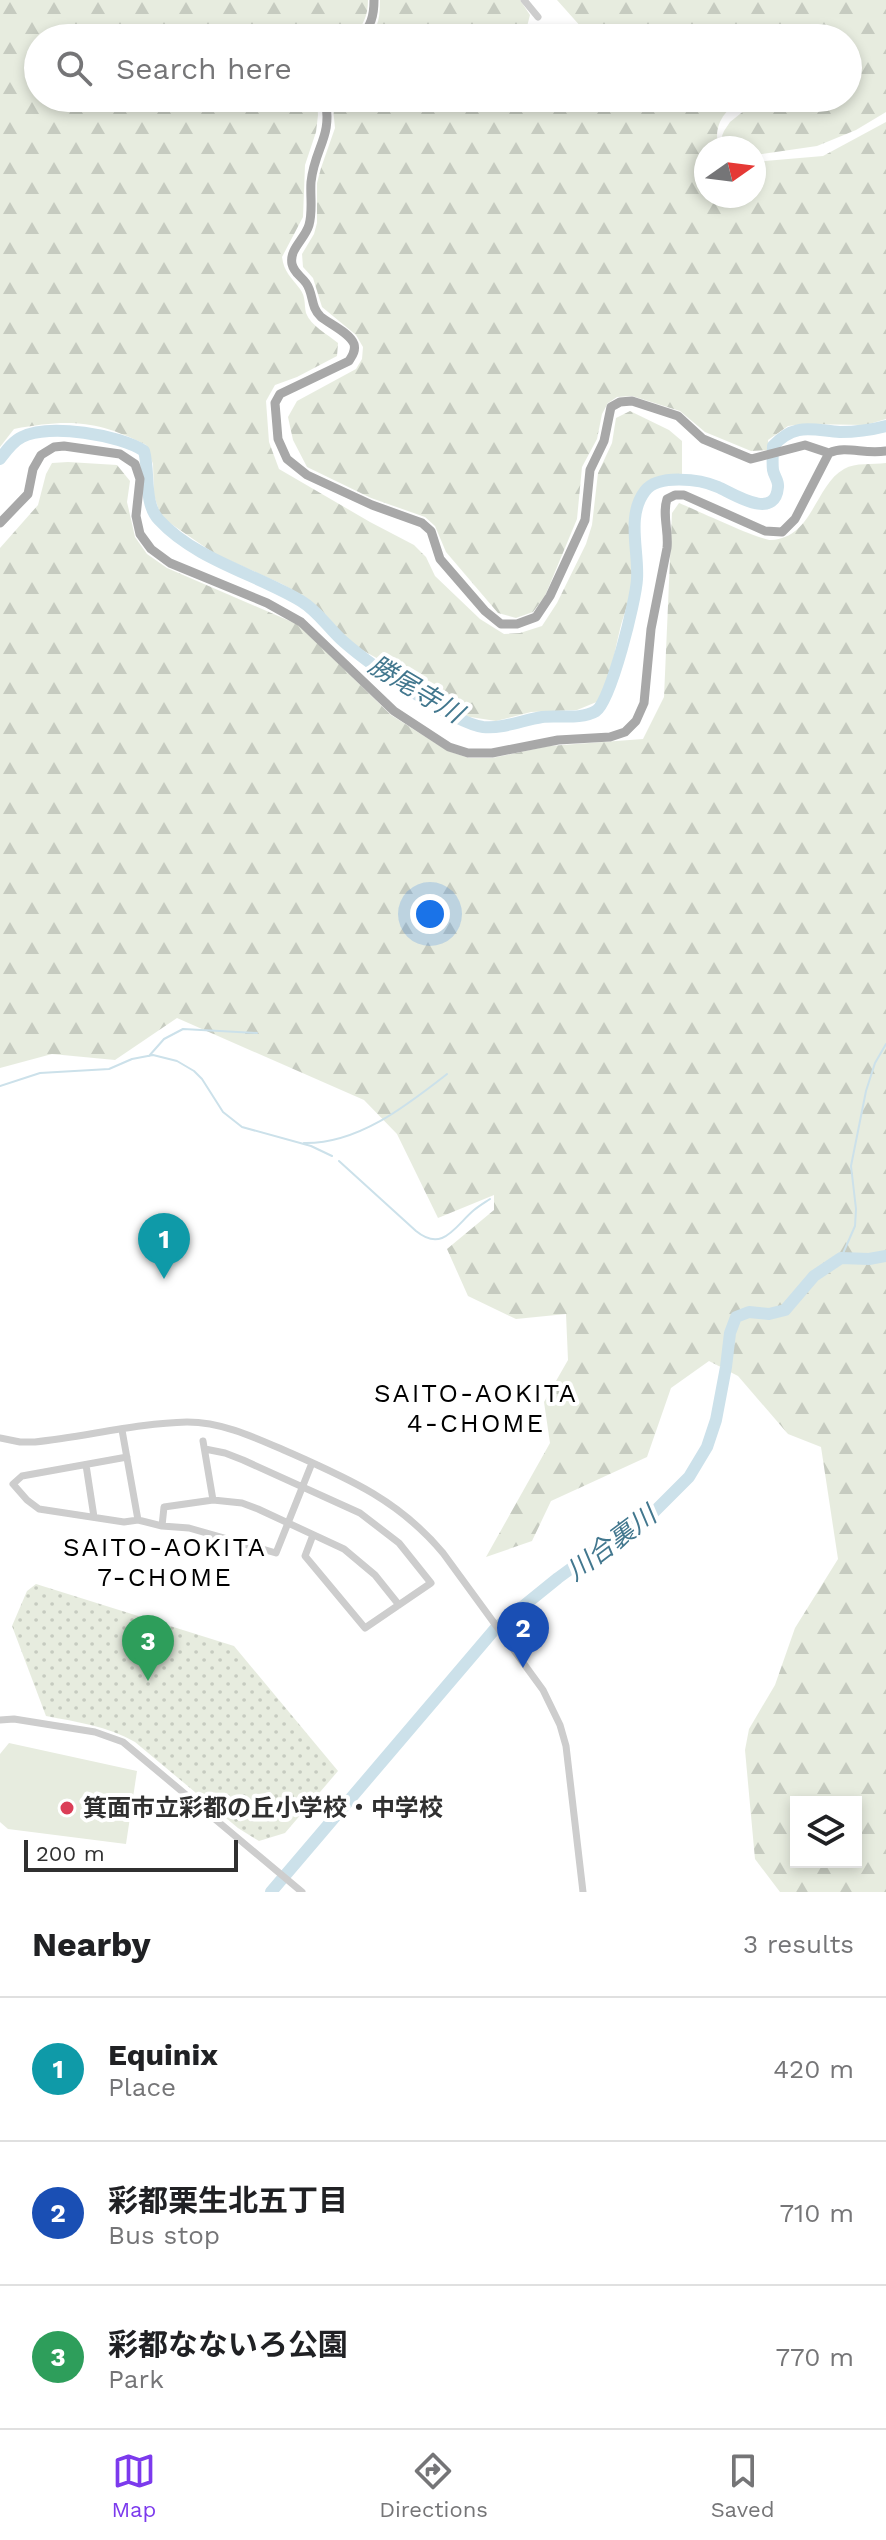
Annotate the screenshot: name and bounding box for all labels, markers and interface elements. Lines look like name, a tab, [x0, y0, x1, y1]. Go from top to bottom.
search box	[24, 24, 862, 112]
icon: search	[52, 46, 96, 90]
text: Search here	[116, 51, 292, 86]
north arrow	[694, 136, 766, 208]
water label: 勝尾寺川	[364, 649, 471, 730]
your location	[410, 894, 450, 934]
pin: 1	[138, 1213, 190, 1279]
district label: SAITO-AOKITA 4-CHOME	[374, 1378, 578, 1438]
water label: 川合裏川	[560, 1498, 664, 1586]
district label: SAITO-AOKITA 7-CHOME	[63, 1532, 267, 1592]
pin: 2	[497, 1602, 549, 1668]
pin: 3	[122, 1615, 174, 1681]
place label: 箕面市立彩都の丘小学校・中学校	[83, 1794, 443, 1822]
map controls	[790, 1796, 862, 1868]
button: layers	[790, 1796, 862, 1868]
marker: 箕面市立彩都の丘小学校・中学校	[58, 1799, 76, 1817]
scale bar	[24, 1836, 238, 1872]
text: 200 m	[36, 1841, 105, 1866]
text: Nearby	[32, 1924, 151, 1964]
text: 3 results	[743, 1929, 854, 1959]
text: Equinix	[108, 2037, 218, 2072]
text: 1	[52, 2054, 64, 2084]
text: 420 m	[773, 2054, 854, 2084]
text: Place	[108, 2072, 176, 2102]
text: 彩都栗生北五丁目	[108, 2183, 348, 2218]
text: 2	[50, 2198, 66, 2228]
text: 710 m	[779, 2198, 854, 2228]
text: Bus stop	[108, 2220, 220, 2250]
text: 彩都なないろ公園	[108, 2327, 348, 2362]
text: 3	[50, 2342, 66, 2372]
text: 770 m	[776, 2342, 854, 2372]
text: Park	[108, 2364, 164, 2394]
tab: Map	[111, 2449, 156, 2522]
tab: Directions	[379, 2449, 488, 2522]
tab: Saved	[711, 2449, 775, 2522]

